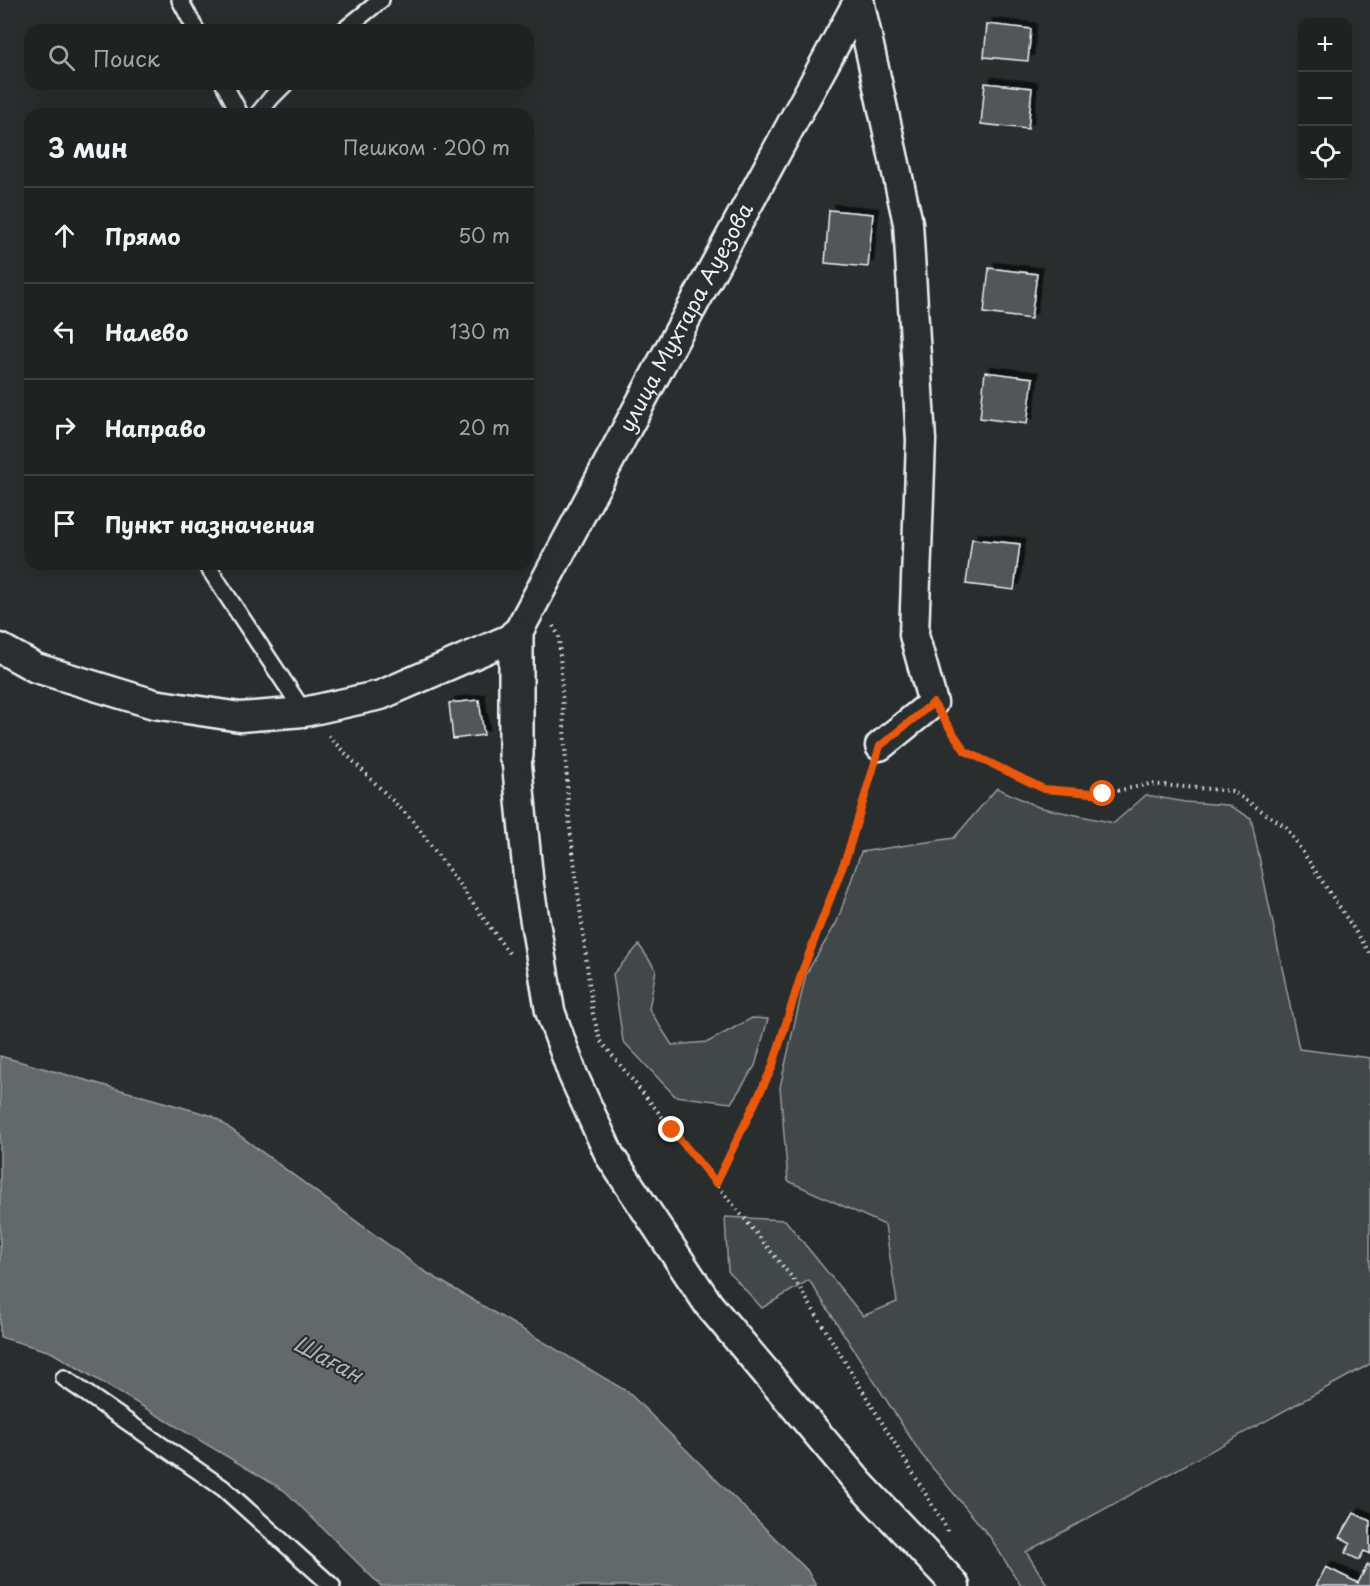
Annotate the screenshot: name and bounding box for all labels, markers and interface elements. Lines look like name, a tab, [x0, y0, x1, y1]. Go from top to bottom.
map controls	[1298, 18, 1352, 180]
button: +	[1298, 18, 1352, 72]
search box	[24, 24, 534, 90]
icon: search	[45, 41, 78, 74]
text: Поиск	[93, 41, 160, 74]
button: −	[1298, 72, 1352, 126]
button: locate	[1298, 126, 1352, 180]
text: 3 мин	[48, 128, 128, 167]
text: Пешком · 200 m	[343, 132, 510, 162]
street label: улица Мухтара Ауезова	[610, 196, 760, 437]
icon: ahead	[48, 219, 81, 252]
text: Прямо	[105, 219, 180, 252]
text: 50 m	[458, 220, 510, 250]
icon: left	[48, 315, 81, 348]
text: Налево	[105, 315, 188, 348]
text: 130 m	[450, 316, 510, 346]
icon: right	[48, 411, 81, 444]
text: Направо	[105, 411, 206, 444]
text: 20 m	[458, 412, 510, 442]
icon: arrive	[48, 507, 81, 540]
text: Пункт назначения	[105, 507, 315, 540]
route start	[1089, 780, 1115, 806]
route end	[658, 1116, 684, 1142]
water label: Шаған	[288, 1326, 370, 1390]

